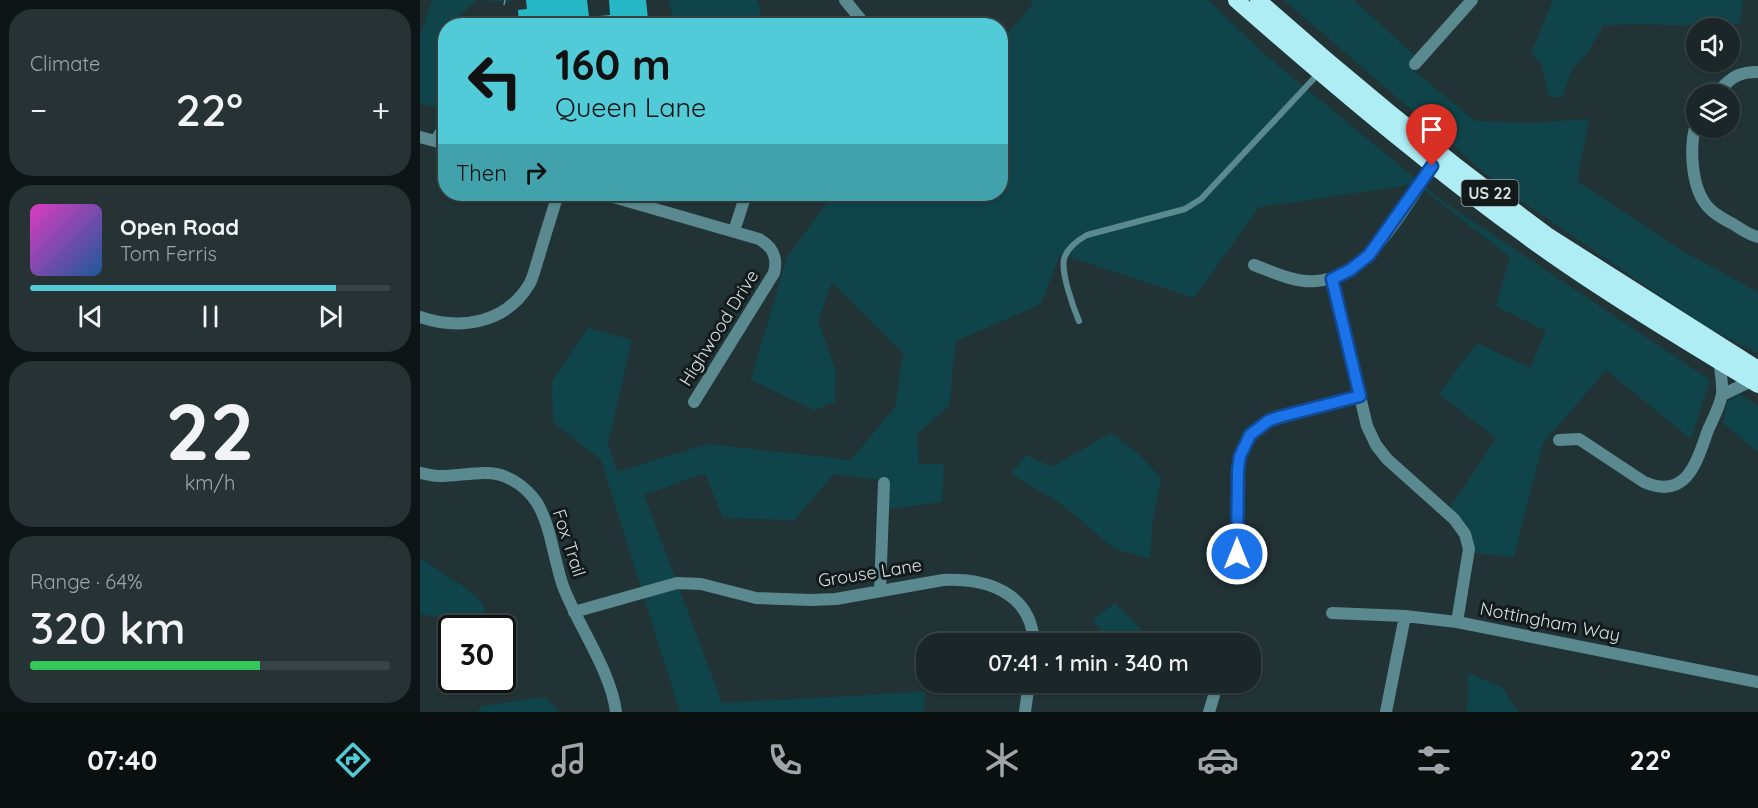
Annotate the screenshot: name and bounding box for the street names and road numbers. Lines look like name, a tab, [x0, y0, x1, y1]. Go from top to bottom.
road number: US 22	[1462, 180, 1518, 206]
street label: Highwood Drive	[674, 265, 763, 390]
street label: Fox Trail	[548, 506, 591, 580]
street label: Grouse Lane	[816, 553, 923, 592]
street label: Nottingham Way	[1478, 597, 1622, 646]

